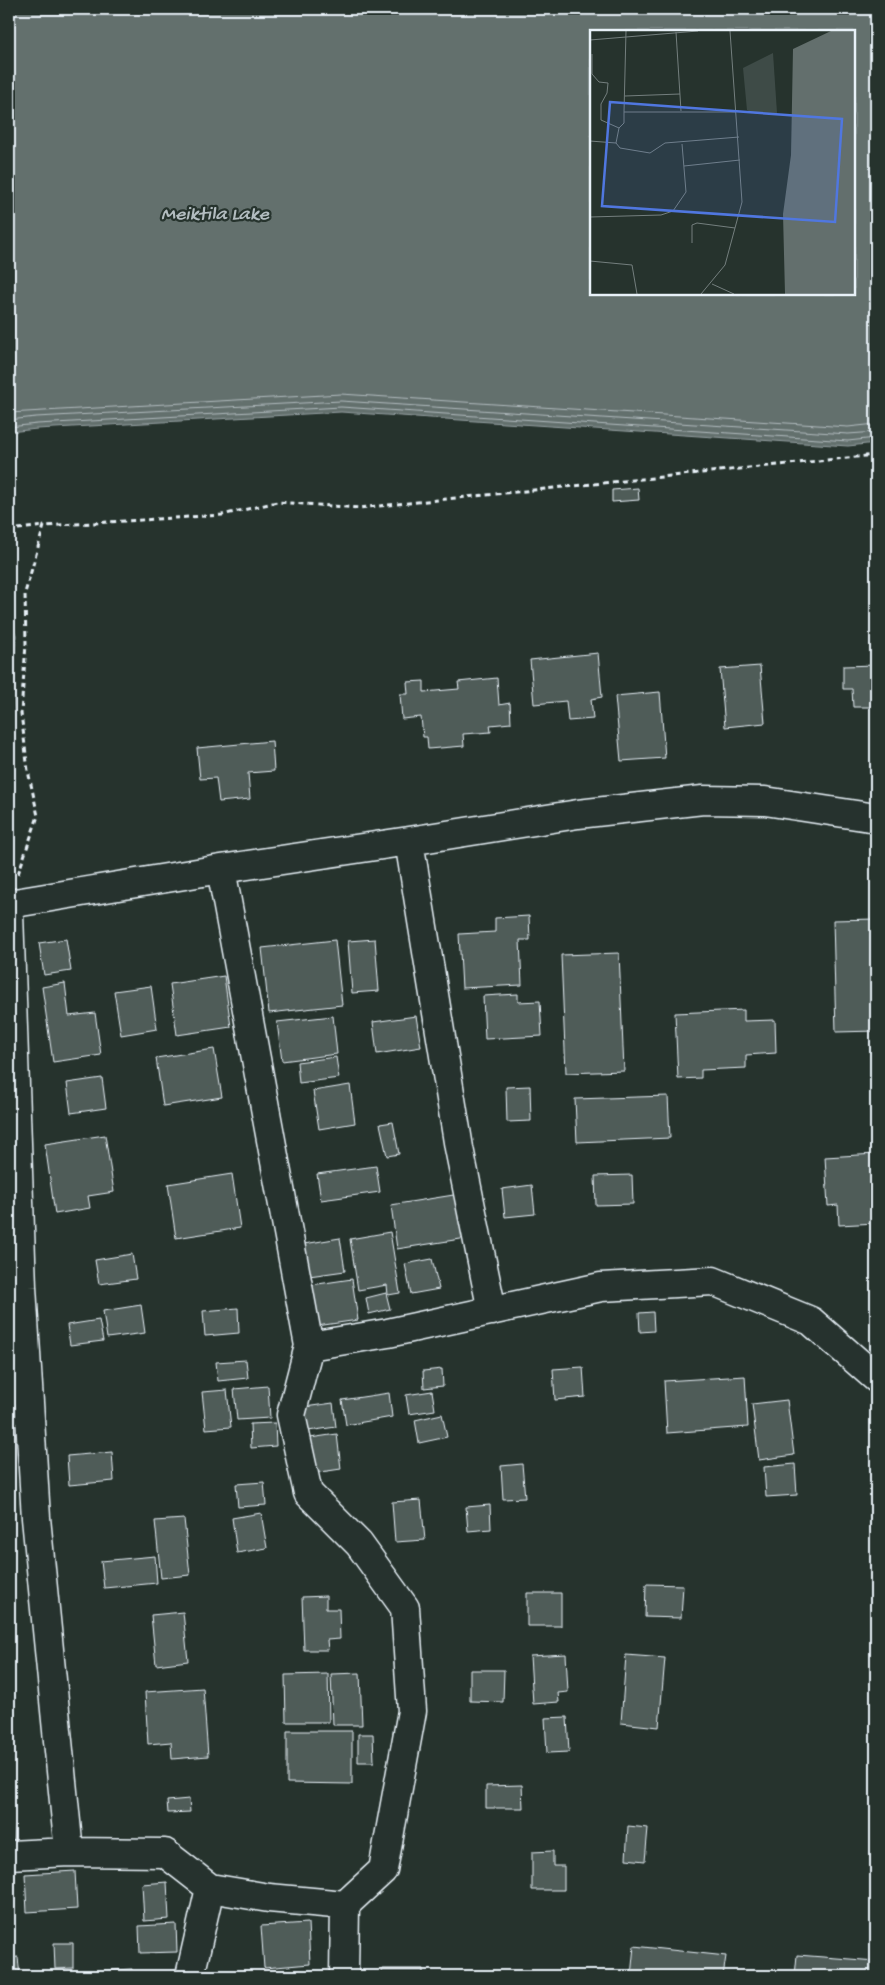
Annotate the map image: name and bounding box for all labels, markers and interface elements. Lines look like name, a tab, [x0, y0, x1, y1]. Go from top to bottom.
inset map	[590, 30, 855, 295]
water label: Meiktila Lake	[161, 204, 270, 227]

